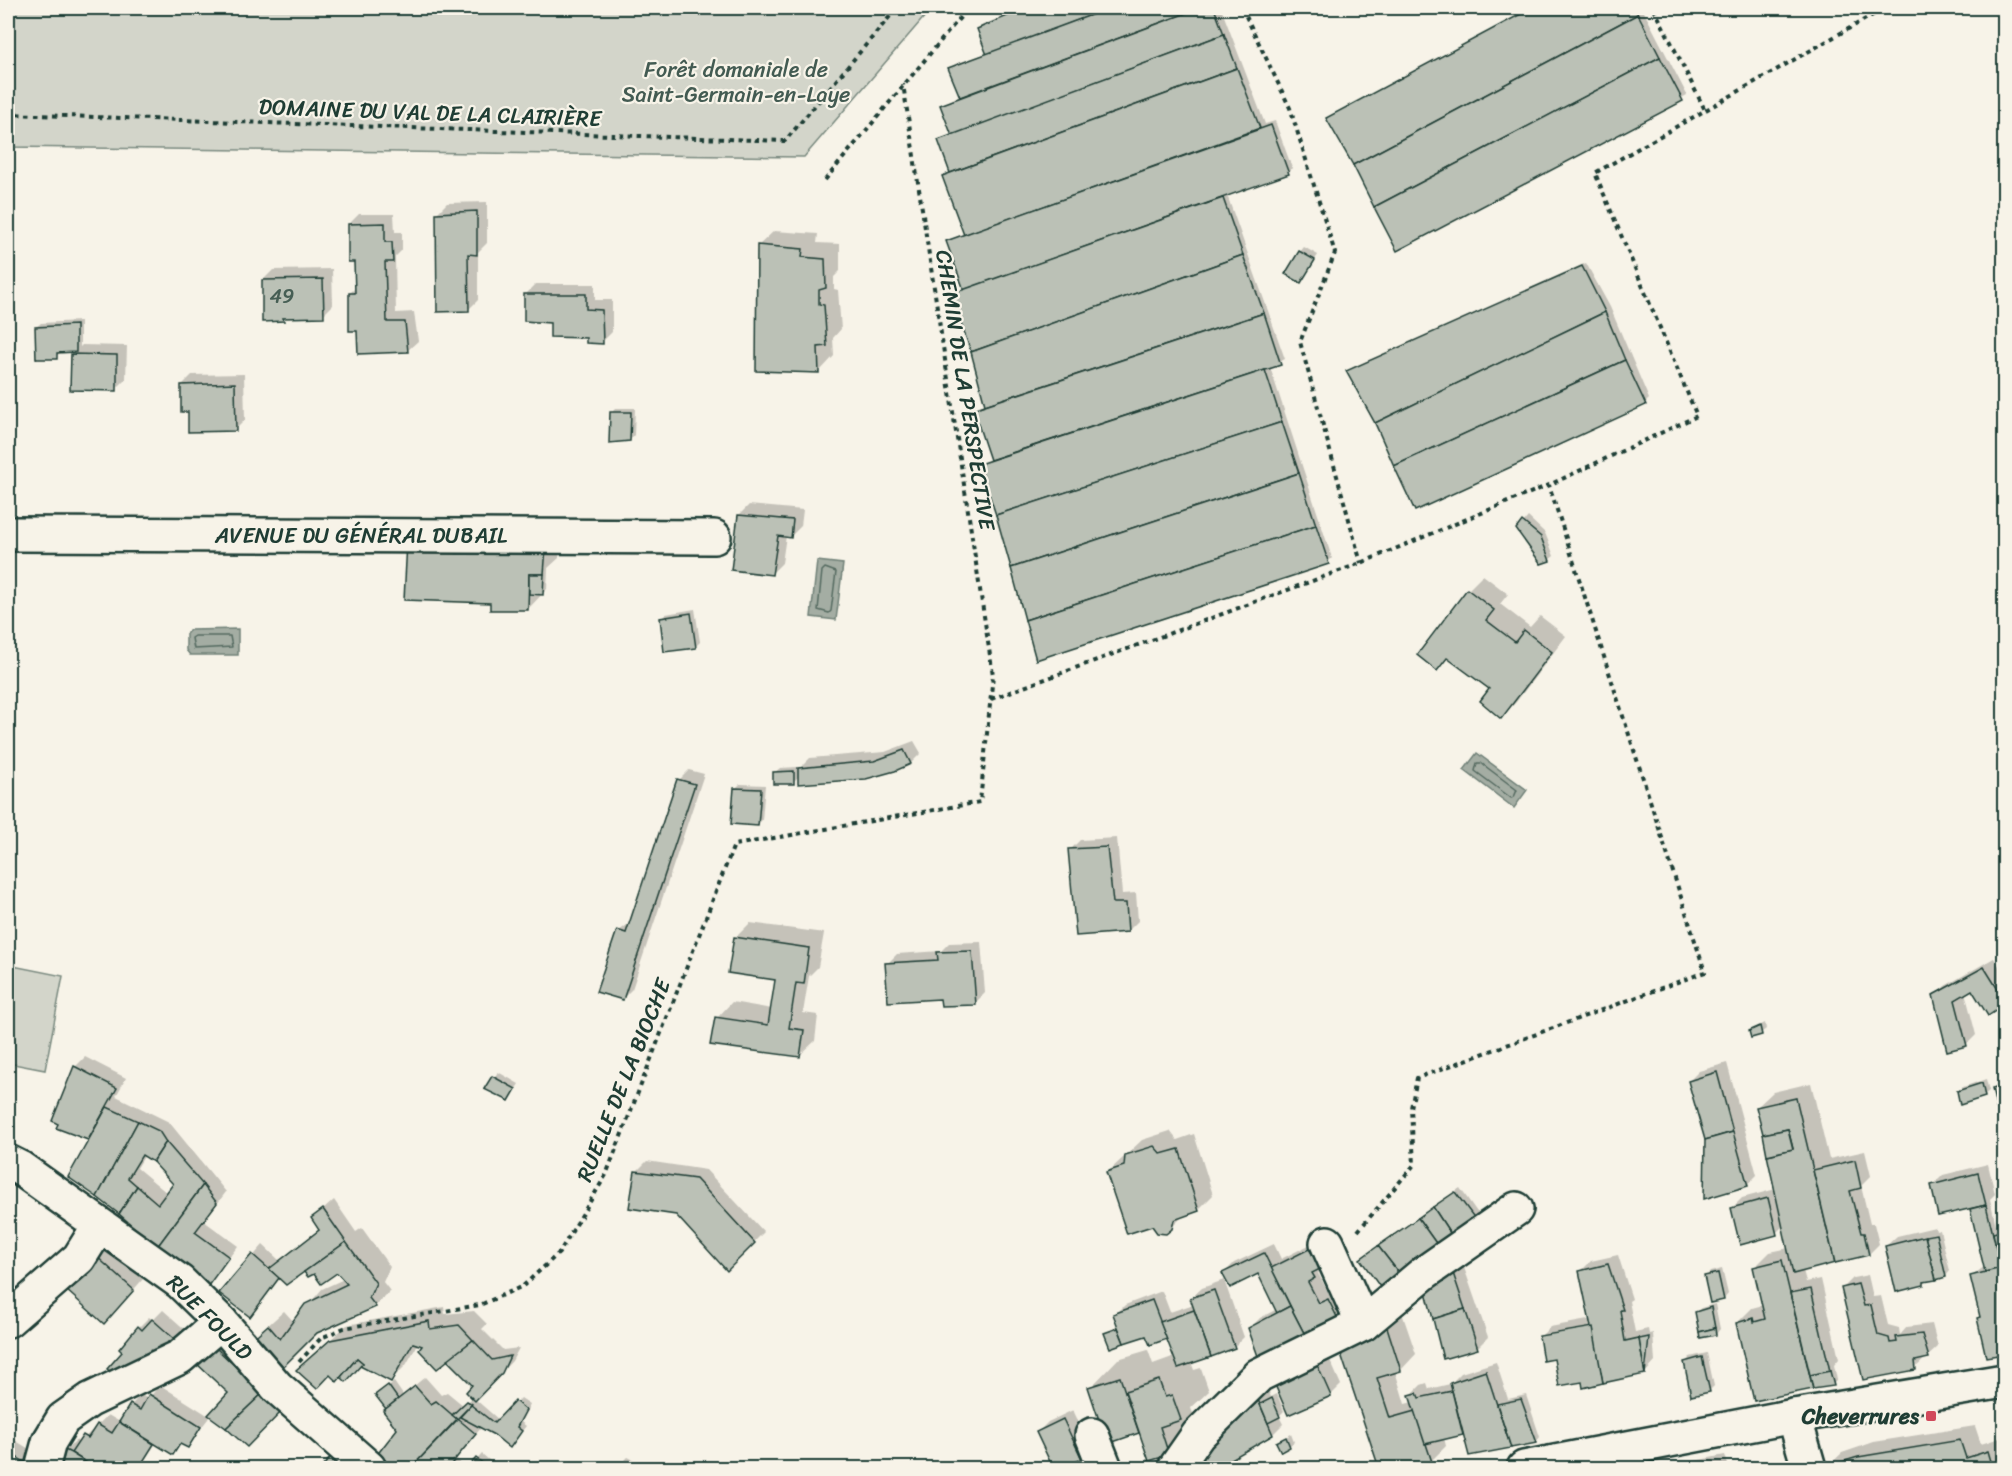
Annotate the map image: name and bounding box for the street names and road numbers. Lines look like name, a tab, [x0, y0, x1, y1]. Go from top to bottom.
street label: DOMAINE DU VAL DE LA CLAIRIÈRE	[258, 87, 604, 138]
street label: CHEMIN DE LA PERSPECTIVE	[924, 247, 1007, 535]
street label: AVENUE DU GÉNÉRAL DUBAIL	[214, 516, 508, 555]
street label: RUELLE DE LA BIOCHE	[565, 971, 683, 1188]
street label: RUE FOULD	[157, 1265, 263, 1371]

